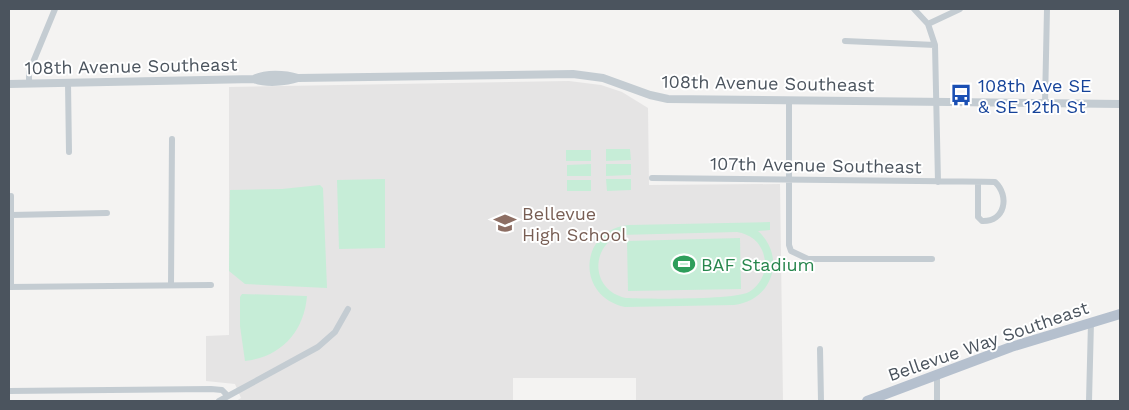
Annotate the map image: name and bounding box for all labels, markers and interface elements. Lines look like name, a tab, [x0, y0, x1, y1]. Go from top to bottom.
street label: 108th Avenue Southeast	[24, 54, 238, 78]
street label: 108th Avenue Southeast	[661, 71, 875, 95]
place label: 108th Ave SE & SE 12th St	[978, 75, 1092, 117]
bus stop icon: 108th Ave SE & SE 12th St	[948, 82, 974, 108]
street label: 107th Avenue Southeast	[710, 153, 922, 177]
place label: Bellevue High School	[522, 203, 627, 245]
school or university icon: Bellevue High School	[492, 210, 518, 236]
sports icon: BAF Stadium	[671, 251, 697, 277]
place label: BAF Stadium	[701, 254, 815, 275]
street label: Bellevue Way Southeast	[885, 297, 1092, 385]

